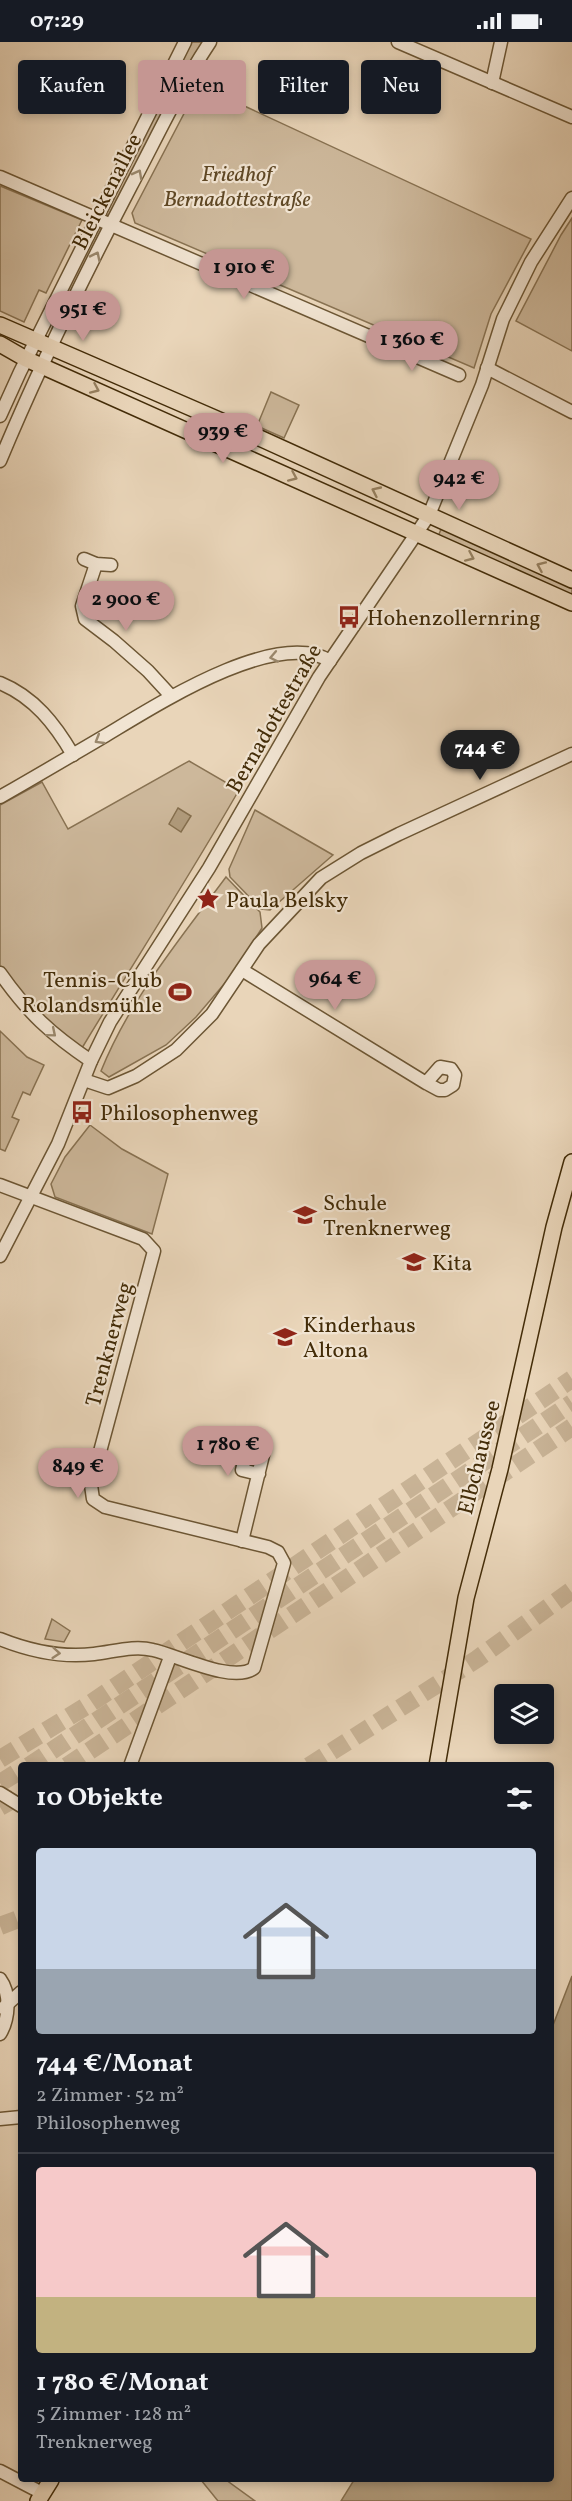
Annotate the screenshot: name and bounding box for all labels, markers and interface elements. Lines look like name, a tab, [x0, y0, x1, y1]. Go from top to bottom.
text: 07:29	[30, 6, 84, 37]
chip: Kaufen	[18, 60, 126, 114]
chip: Mieten	[138, 60, 246, 114]
chip: Filter	[258, 60, 349, 114]
chip: Neu	[361, 60, 441, 114]
street label: Bleickenallee	[66, 129, 151, 256]
park label: Friedhof Bernadottestraße	[164, 160, 310, 216]
one-way arrow	[130, 169, 142, 180]
pin: 1 910 €	[189, 249, 299, 300]
one-way arrow	[88, 251, 100, 262]
text: 1 910 €	[213, 254, 275, 282]
pin: 951 €	[41, 291, 125, 342]
text: 951 €	[59, 296, 107, 324]
pin: 1 360 €	[357, 321, 467, 372]
text: 1 360 €	[380, 326, 444, 354]
one-way arrow	[89, 382, 100, 394]
pin: 939 €	[181, 413, 265, 464]
text: 939 €	[198, 418, 248, 446]
pin: 942 €	[417, 460, 501, 511]
text: 942 €	[433, 465, 485, 493]
one-way arrow	[286, 470, 297, 482]
one-way arrow	[371, 486, 382, 498]
one-way arrow	[463, 550, 474, 562]
one-way arrow	[536, 561, 547, 573]
pin: 2 900 €	[71, 581, 181, 632]
text: 2 900 €	[91, 586, 161, 614]
bus stop icon: Hohenzollernring	[336, 604, 362, 630]
place label: Hohenzollernring	[367, 604, 540, 635]
street label: Bernadottestraße	[220, 639, 331, 800]
one-way arrow	[269, 650, 279, 663]
pin: 744 €	[438, 730, 522, 781]
one-way arrow	[95, 732, 105, 744]
text: 744 €	[455, 735, 505, 763]
place icon: Paula Belsky	[195, 886, 221, 912]
place label: Paula Belsky	[226, 886, 348, 917]
pin: 964 €	[293, 960, 377, 1011]
text: 964 €	[309, 965, 361, 993]
place label: Tennis-Club Rolandsmühle	[21, 966, 162, 1022]
sports icon: Tennis-Club Rolandsmühle	[167, 979, 193, 1005]
one-way arrow	[45, 1026, 56, 1037]
bus stop icon: Philosophenweg	[69, 1099, 95, 1125]
place label: Philosophenweg	[100, 1099, 259, 1130]
place label: Schule Trenknerweg	[323, 1189, 451, 1245]
school or university icon: Schule Trenknerweg	[292, 1202, 318, 1228]
school or university icon: Kita	[401, 1249, 427, 1275]
place label: Kita	[432, 1249, 472, 1280]
street label: Trenknerweg	[79, 1279, 142, 1410]
place label: Kinderhaus Altona	[303, 1311, 416, 1367]
school or university icon: Kinderhaus Altona	[272, 1324, 298, 1350]
street label: Elbchaussee	[451, 1397, 510, 1518]
pin: 1 780 €	[173, 1426, 283, 1477]
text: 1 780 €	[196, 1431, 260, 1459]
pin: 849 €	[36, 1448, 120, 1499]
text: 849 €	[52, 1453, 104, 1481]
one-way arrow	[52, 1646, 61, 1659]
map controls	[494, 1684, 554, 1744]
button: layers	[494, 1684, 554, 1744]
text: 10 Objekte	[36, 1780, 163, 1816]
icon: filters	[503, 1782, 536, 1815]
icon: home	[232, 1887, 340, 1995]
text: 744 €/Monat	[36, 2046, 192, 2082]
text: 2 Zimmer · 52 m²	[36, 2082, 184, 2110]
text: Philosophenweg	[36, 2110, 180, 2138]
icon: home	[232, 2206, 340, 2314]
text: 1 780 €/Monat	[36, 2365, 208, 2401]
text: 5 Zimmer · 128 m²	[36, 2401, 191, 2429]
text: Trenknerweg	[36, 2429, 152, 2457]

